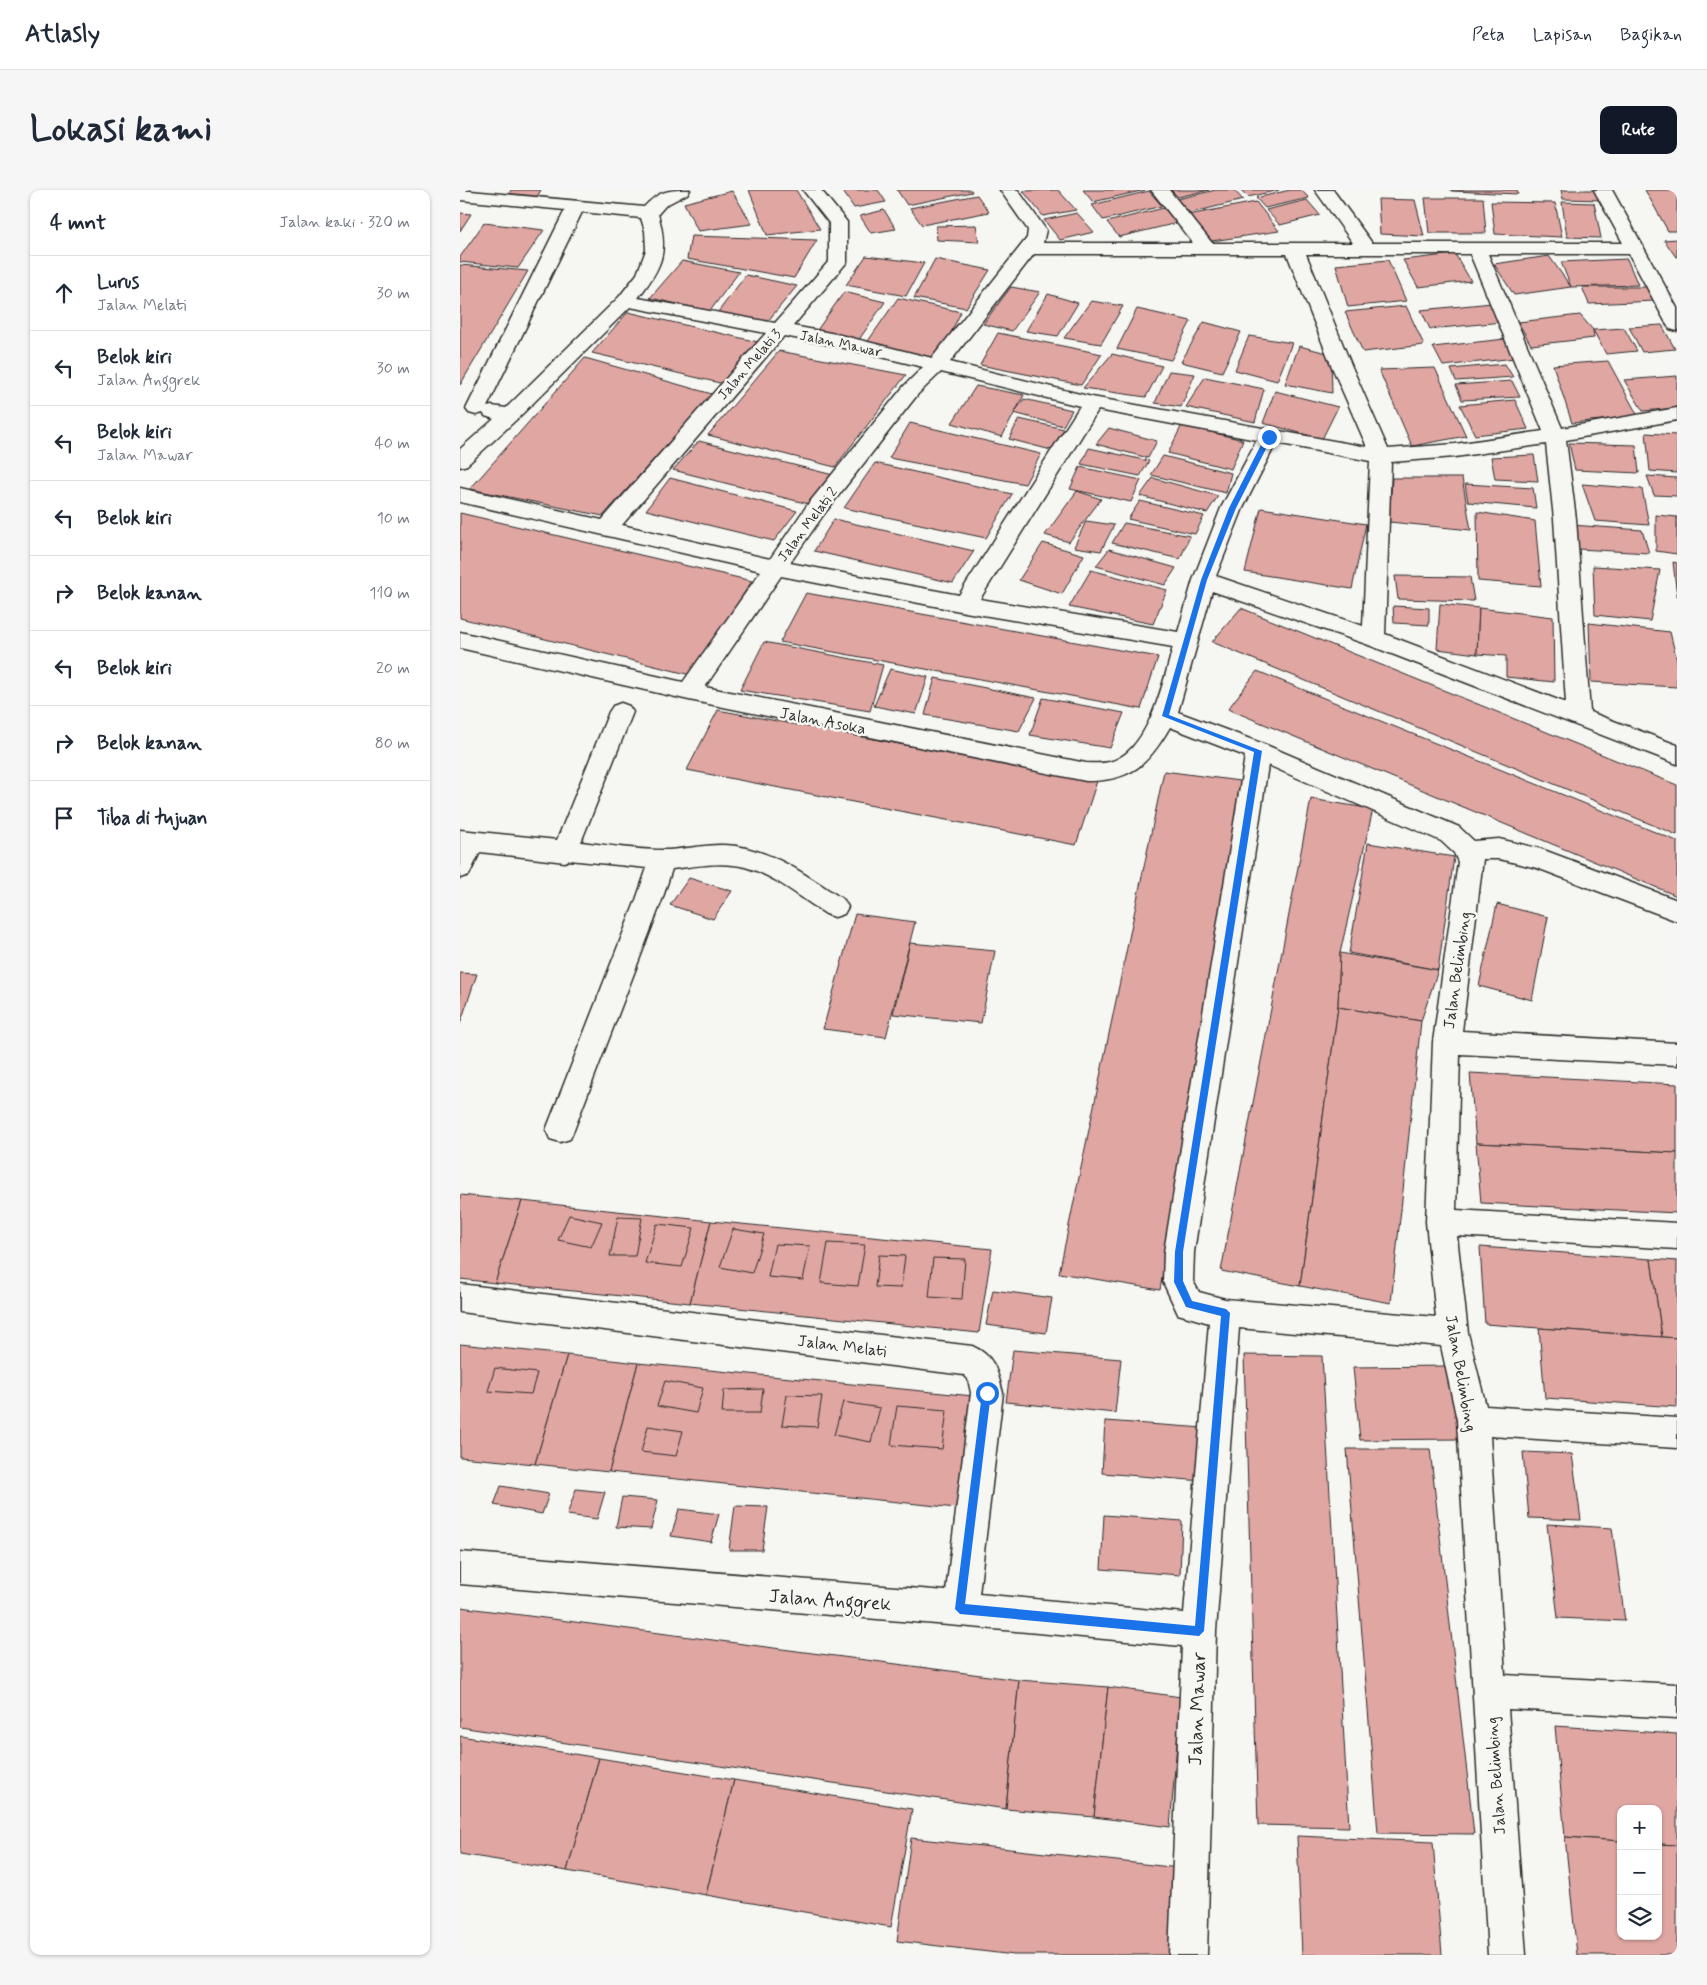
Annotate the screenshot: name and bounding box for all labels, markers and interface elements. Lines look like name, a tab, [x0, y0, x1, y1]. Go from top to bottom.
text: Atlasly	[25, 19, 100, 50]
text: Peta	[1472, 23, 1505, 47]
text: Lapisan	[1533, 23, 1592, 47]
text: Bagikan	[1620, 23, 1682, 47]
button: Rute	[1600, 106, 1677, 154]
text: Lokasi kami	[30, 107, 212, 153]
text: 4 mnt	[50, 209, 106, 237]
text: Jalan kaki · 320 m	[279, 212, 410, 233]
text: Lurus	[97, 270, 139, 295]
icon: ahead	[50, 279, 78, 307]
text: 30 m	[377, 283, 410, 304]
text: Jalan Melati	[97, 295, 186, 316]
street label: Jalan Melati 3	[714, 325, 786, 404]
street label: Jalan Mawar	[798, 326, 884, 362]
text: Belok kiri	[97, 345, 172, 370]
icon: left	[50, 354, 78, 382]
text: 30 m	[377, 358, 410, 379]
text: Jalan Anggrek	[97, 370, 200, 391]
text: Belok kiri	[97, 420, 172, 445]
route end	[1258, 426, 1281, 449]
icon: left	[50, 429, 78, 457]
text: 40 m	[374, 433, 410, 454]
text: Jalan Mawar	[97, 445, 193, 466]
street label: Jalan Melati 2	[774, 484, 842, 566]
icon: left	[50, 504, 78, 532]
text: Belok kiri	[97, 506, 172, 531]
text: 10 m	[377, 508, 410, 529]
icon: right	[50, 579, 78, 607]
text: Belok kanan	[97, 581, 202, 606]
text: 110 m	[369, 583, 410, 604]
icon: left	[50, 654, 78, 682]
text: Belok kiri	[97, 656, 172, 681]
text: 20 m	[376, 658, 410, 679]
street label: Jalan Asoka	[778, 703, 868, 740]
icon: right	[50, 729, 78, 757]
text: Belok kanan	[97, 731, 202, 756]
text: 80 m	[375, 733, 410, 754]
icon: arrive	[50, 804, 78, 832]
text: Tiba di tujuan	[97, 806, 208, 831]
street label: Jalan Belimbing	[1439, 910, 1476, 1030]
street label: Jalan Belimbing	[1440, 1313, 1481, 1433]
street label: Jalan Melati	[796, 1331, 887, 1362]
route start	[976, 1382, 999, 1405]
street label: Jalan Anggrek	[768, 1584, 892, 1620]
street label: Jalan Mawar	[1183, 1652, 1212, 1766]
street label: Jalan Belimbing	[1482, 1716, 1511, 1836]
map controls	[1617, 1805, 1662, 1940]
button: +	[1617, 1805, 1662, 1850]
button: −	[1617, 1850, 1662, 1895]
button: layers	[1617, 1895, 1662, 1940]

